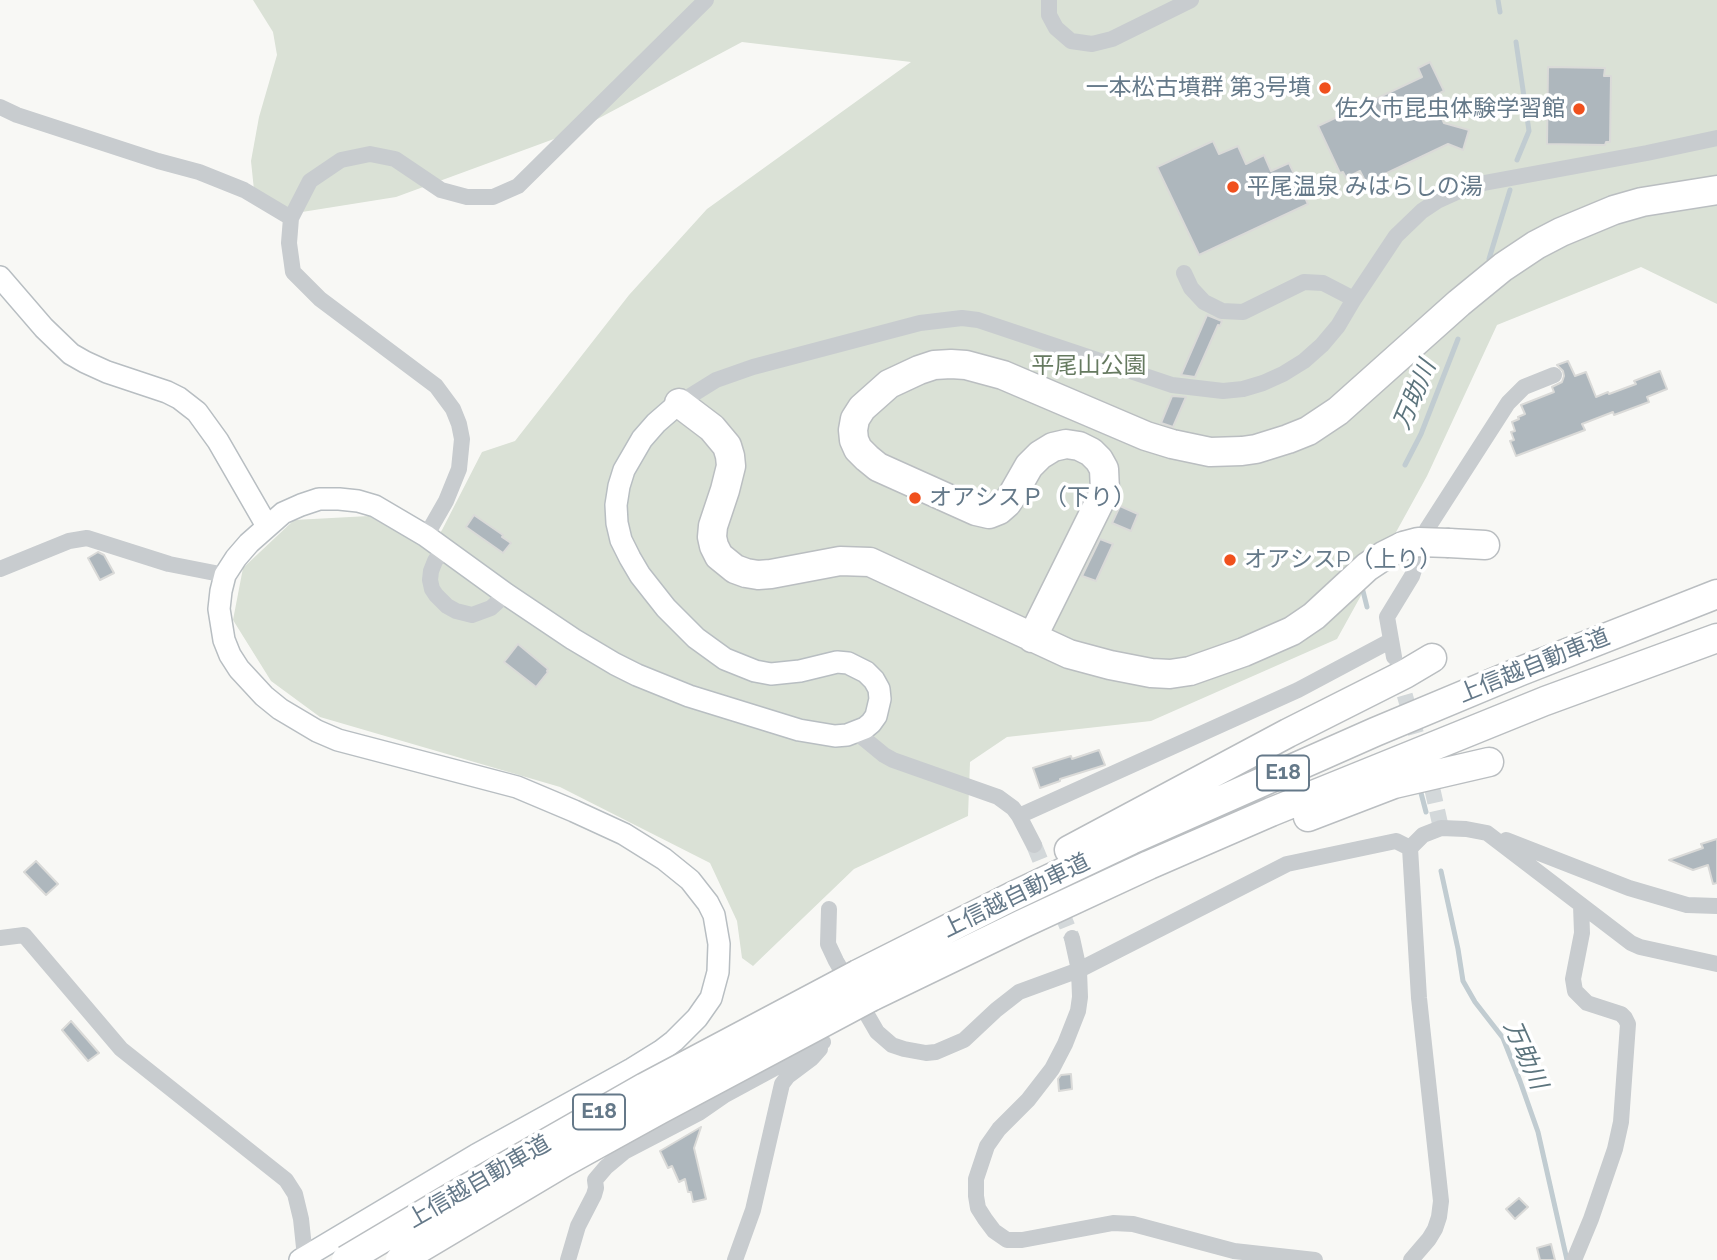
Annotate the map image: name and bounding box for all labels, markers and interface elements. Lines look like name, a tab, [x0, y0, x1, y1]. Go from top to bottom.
place label: 一本松古墳群 第3号墳	[1086, 74, 1311, 102]
marker: 一本松古墳群 第3号墳	[1317, 80, 1333, 96]
place label: 佐久市昆虫体験学習館	[1335, 95, 1565, 123]
marker: 佐久市昆虫体験学習館	[1571, 101, 1587, 117]
place label: 平尾温泉 みはらしの湯	[1247, 173, 1483, 201]
marker: 平尾温泉 みはらしの湯	[1225, 179, 1241, 195]
park label: 平尾山公園	[1032, 352, 1146, 380]
water label: 万助川	[1388, 356, 1442, 434]
place label: オアシスＰ（下り）	[929, 484, 1136, 512]
marker: オアシスＰ（下り）	[907, 490, 923, 506]
place label: オアシスP（上り）	[1244, 546, 1442, 574]
marker: オアシスP（上り）	[1222, 552, 1238, 568]
street label: 上信越自動車道	[1454, 623, 1614, 709]
road number: E18	[1257, 756, 1309, 790]
street label: 上信越自動車道	[938, 848, 1094, 944]
water label: 万助川	[1497, 1016, 1553, 1094]
road number: E18	[573, 1094, 625, 1130]
street label: 上信越自動車道	[402, 1130, 556, 1234]

